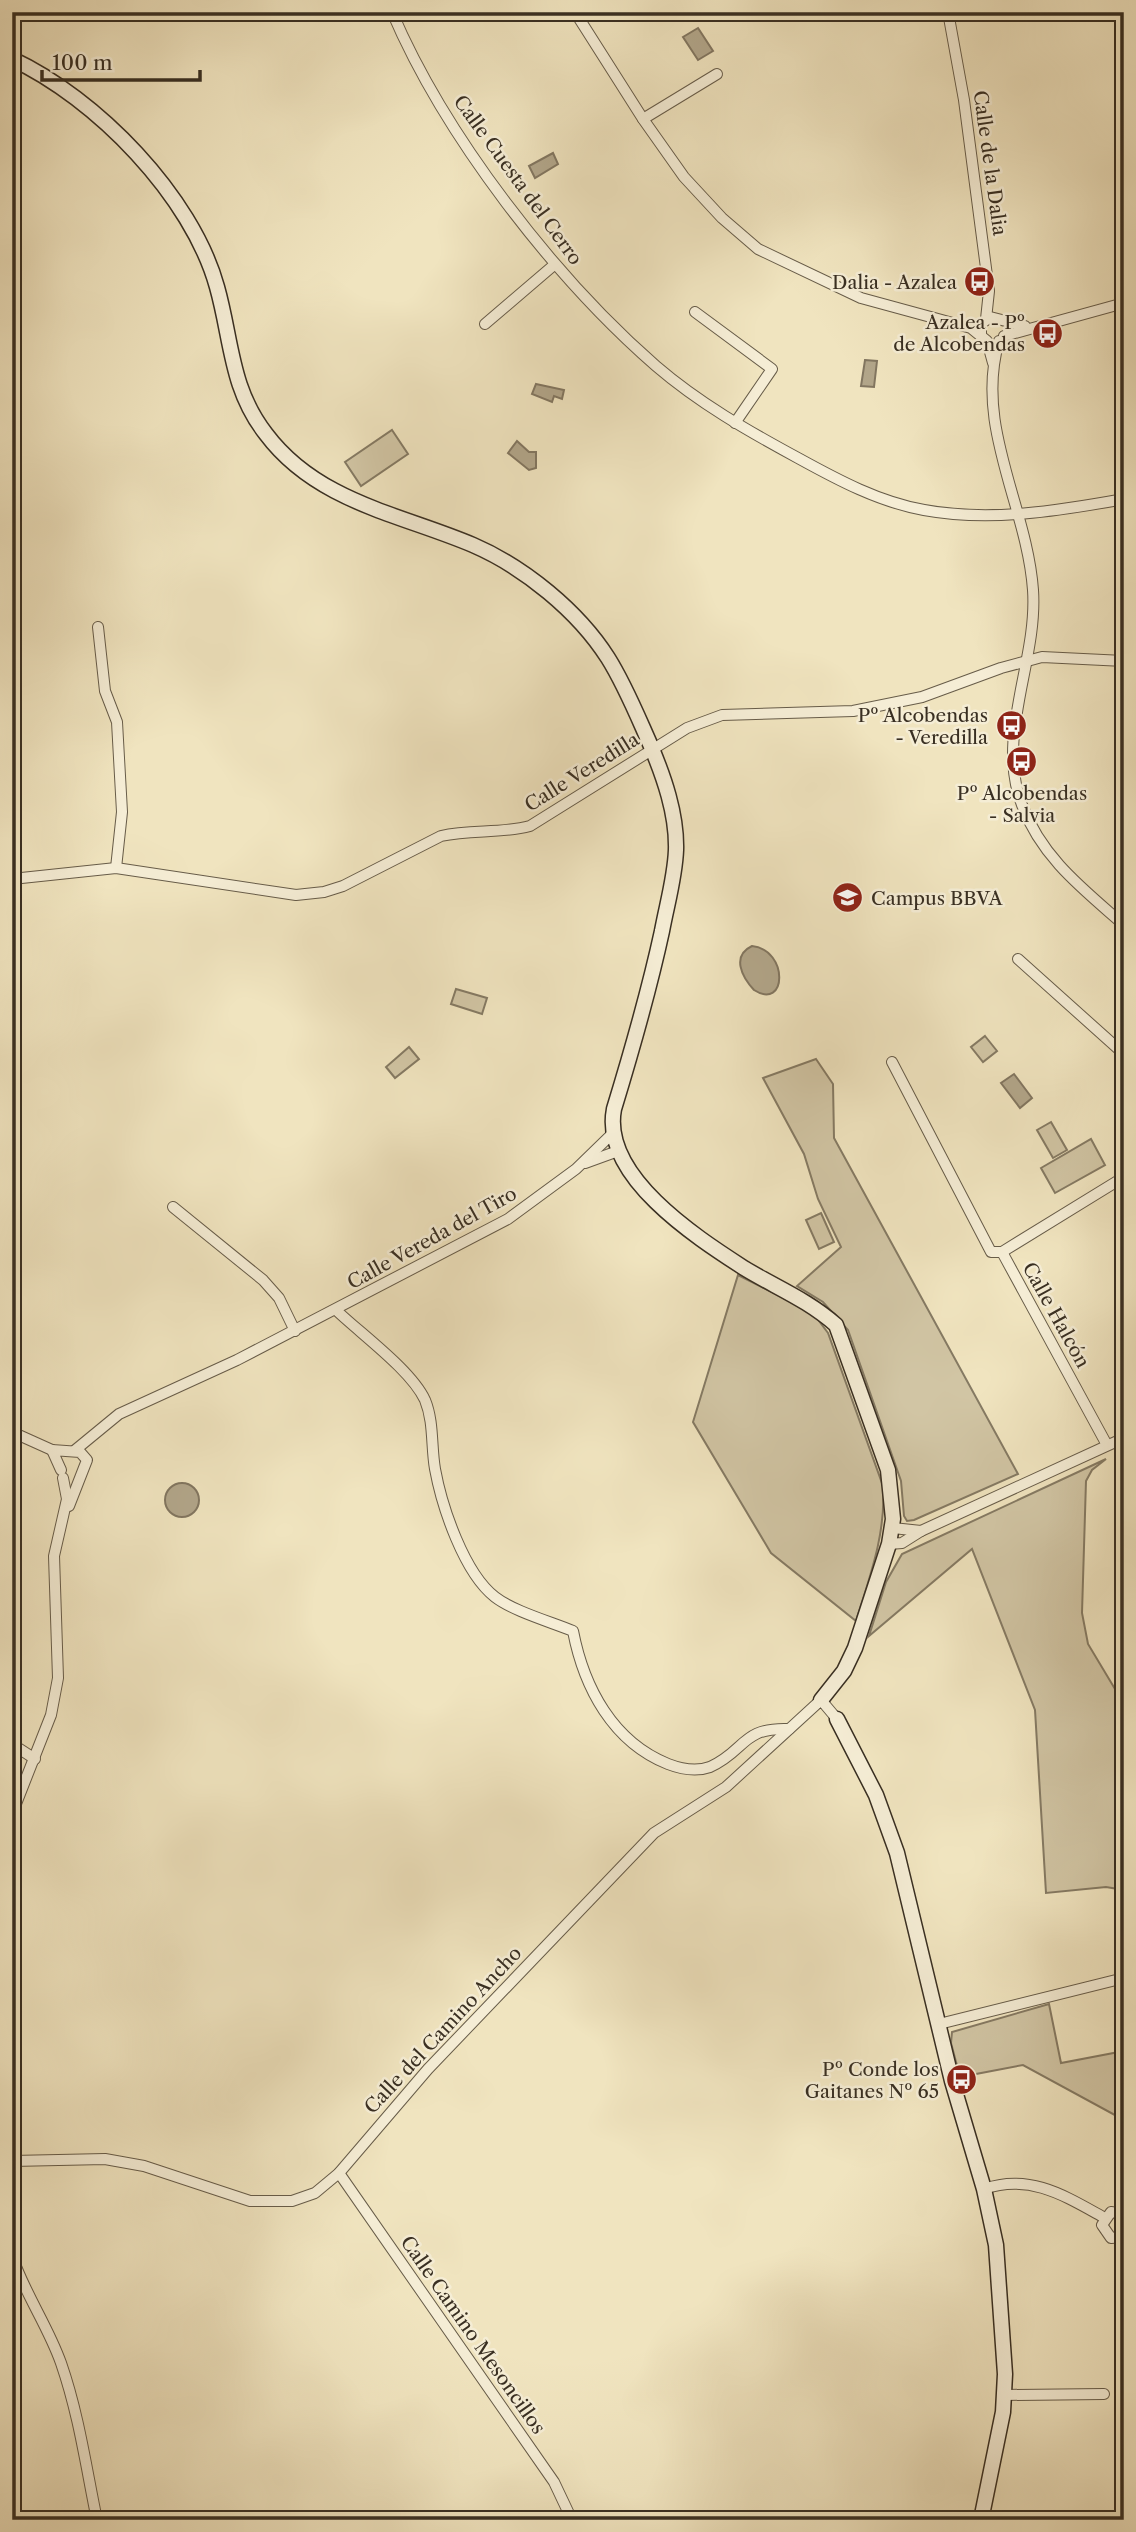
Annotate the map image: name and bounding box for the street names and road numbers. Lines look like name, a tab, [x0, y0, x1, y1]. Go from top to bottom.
street label: Calle de la Dalia	[968, 89, 1012, 237]
street label: Calle Cuesta del Cerro	[449, 91, 587, 269]
street label: Calle Veredilla	[520, 728, 644, 816]
street label: Calle Vereda del Tiro	[343, 1182, 521, 1294]
street label: Calle Halcón	[1018, 1258, 1094, 1372]
street label: Calle del Camino Ancho	[360, 1942, 526, 2118]
street label: Calle Camino Mesoncillos	[396, 2232, 550, 2438]

